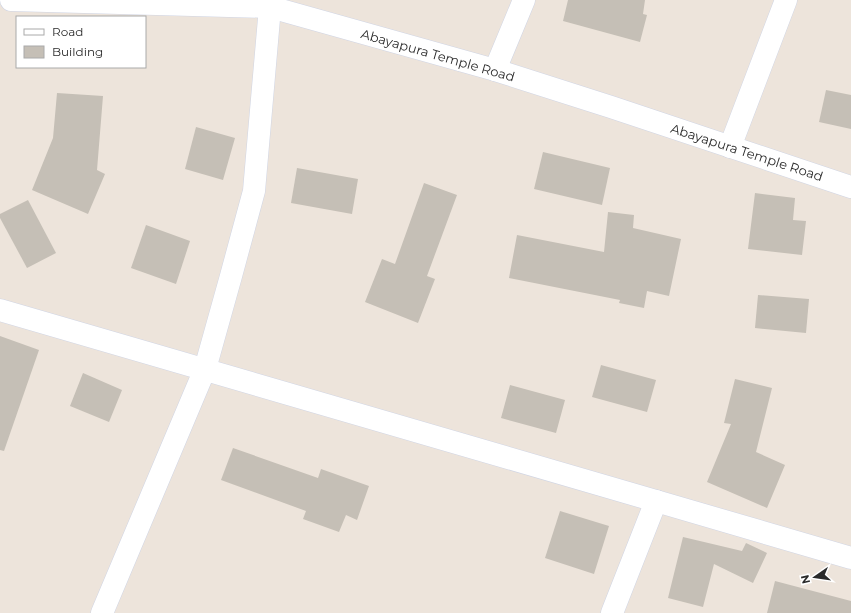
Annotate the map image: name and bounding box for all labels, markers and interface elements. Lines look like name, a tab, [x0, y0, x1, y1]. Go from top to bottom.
legend	[16, 16, 146, 68]
text: Road	[52, 24, 83, 39]
street label: Abayapura Temple Road	[359, 25, 517, 85]
text: Building	[52, 44, 103, 59]
street label: Abayapura Temple Road	[669, 120, 825, 184]
north arrow	[795, 557, 835, 597]
text: N	[797, 573, 813, 585]

